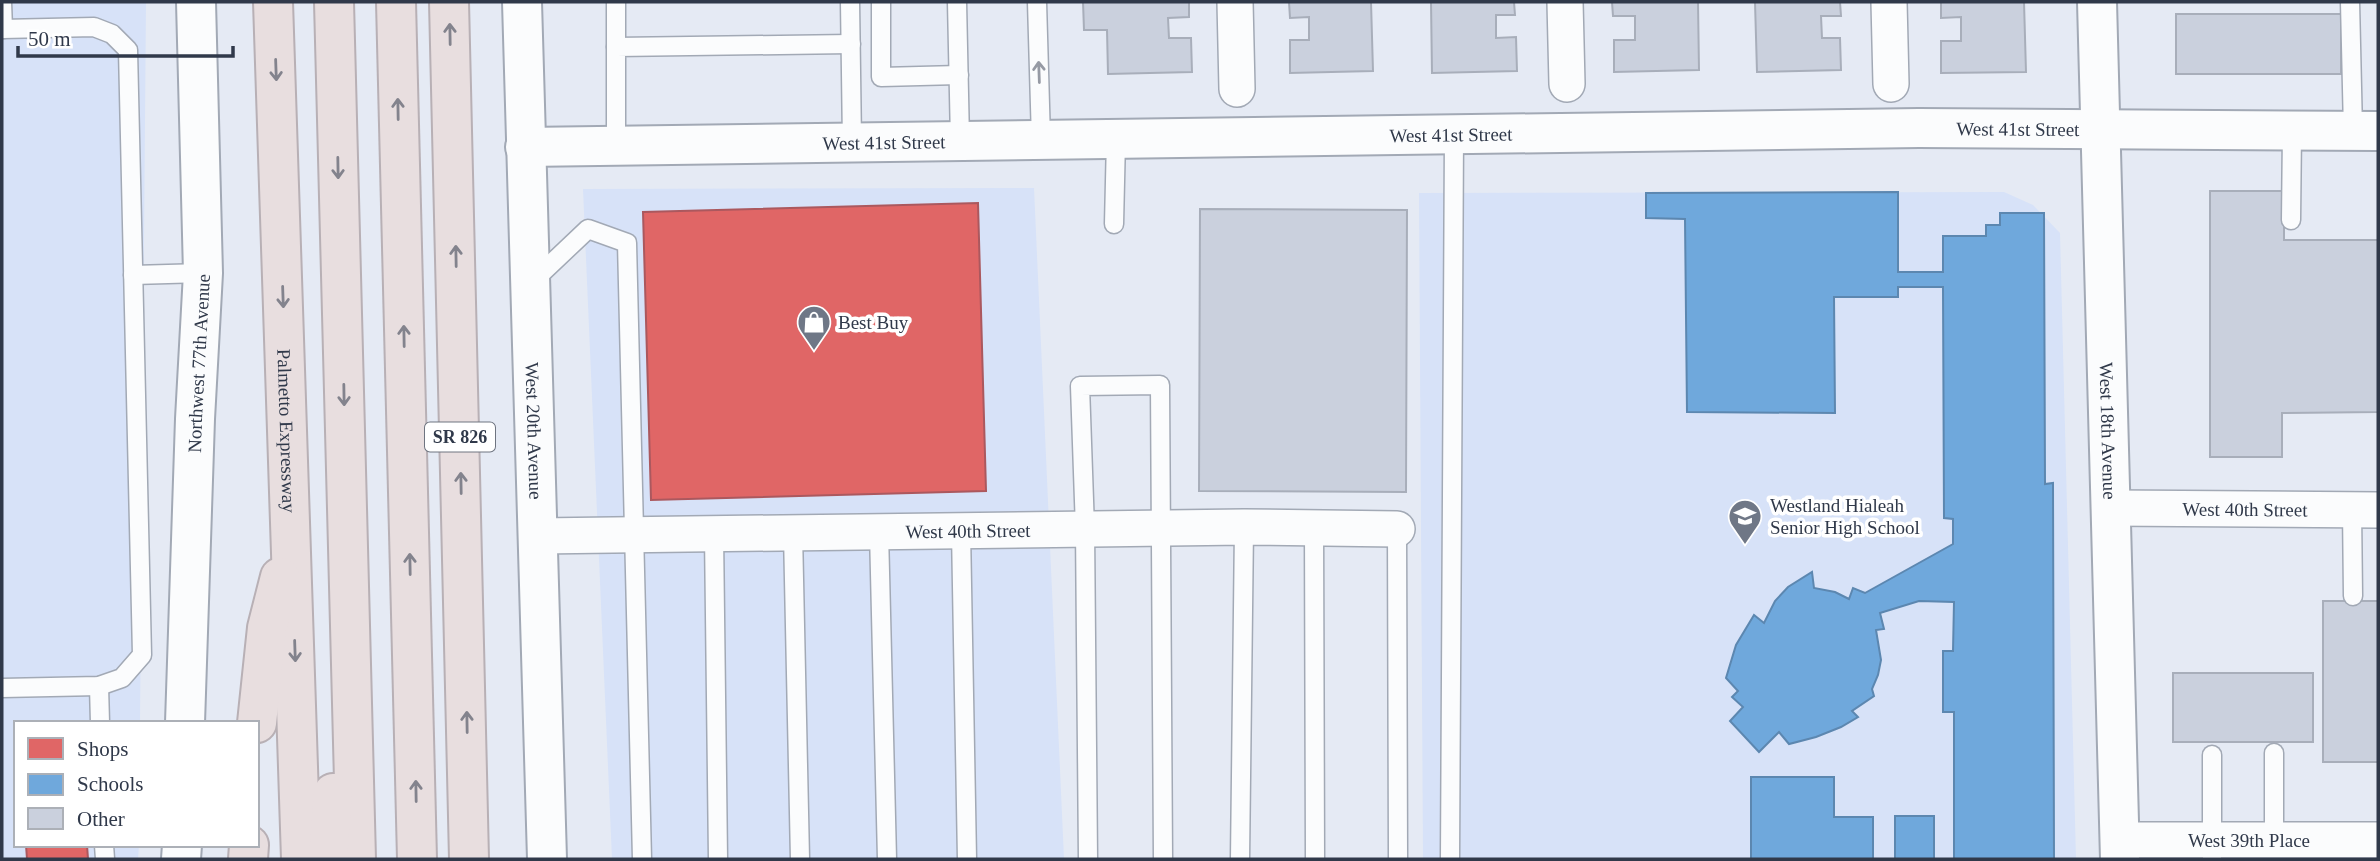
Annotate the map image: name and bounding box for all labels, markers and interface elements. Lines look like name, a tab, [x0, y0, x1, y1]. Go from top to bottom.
scale bar	[18, 14, 233, 58]
one-way arrow	[443, 23, 457, 46]
text: 50 m	[28, 27, 71, 51]
one-way arrow	[269, 58, 282, 81]
one-way arrow	[1032, 61, 1045, 84]
one-way arrow	[392, 97, 405, 120]
street label: West 41st Street	[1956, 118, 2080, 140]
street label: West 41st Street	[1389, 123, 1513, 146]
street label: West 41st Street	[822, 131, 946, 153]
one-way arrow	[331, 156, 345, 179]
one-way arrow	[449, 245, 462, 268]
street label: Northwest 77th Avenue	[183, 273, 213, 453]
one-way arrow	[277, 286, 290, 309]
shop icon: Best Buy	[795, 303, 833, 352]
place label: Best Buy	[838, 312, 909, 333]
one-way arrow	[397, 325, 411, 348]
street label: Palmetto Expressway	[274, 348, 300, 514]
street label: West 20th Avenue	[522, 362, 547, 500]
street label: West 18th Avenue	[2096, 362, 2121, 500]
one-way arrow	[337, 384, 351, 407]
road number: SR 826	[425, 422, 495, 452]
one-way arrow	[455, 472, 468, 495]
place label: Westland Hialeah Senior High School	[1770, 495, 1920, 538]
school or university icon: Westland Hialeah Senior High School	[1726, 497, 1764, 546]
street label: West 40th Street	[2182, 498, 2308, 520]
street label: West 40th Street	[905, 519, 1031, 542]
one-way arrow	[403, 552, 416, 575]
one-way arrow	[288, 640, 301, 663]
one-way arrow	[460, 711, 474, 734]
legend	[14, 721, 259, 847]
text: Shops	[77, 737, 128, 761]
text: Schools	[77, 772, 144, 796]
one-way arrow	[409, 780, 422, 803]
text: Other	[77, 807, 125, 831]
street label: West 39th Place	[2188, 830, 2310, 851]

